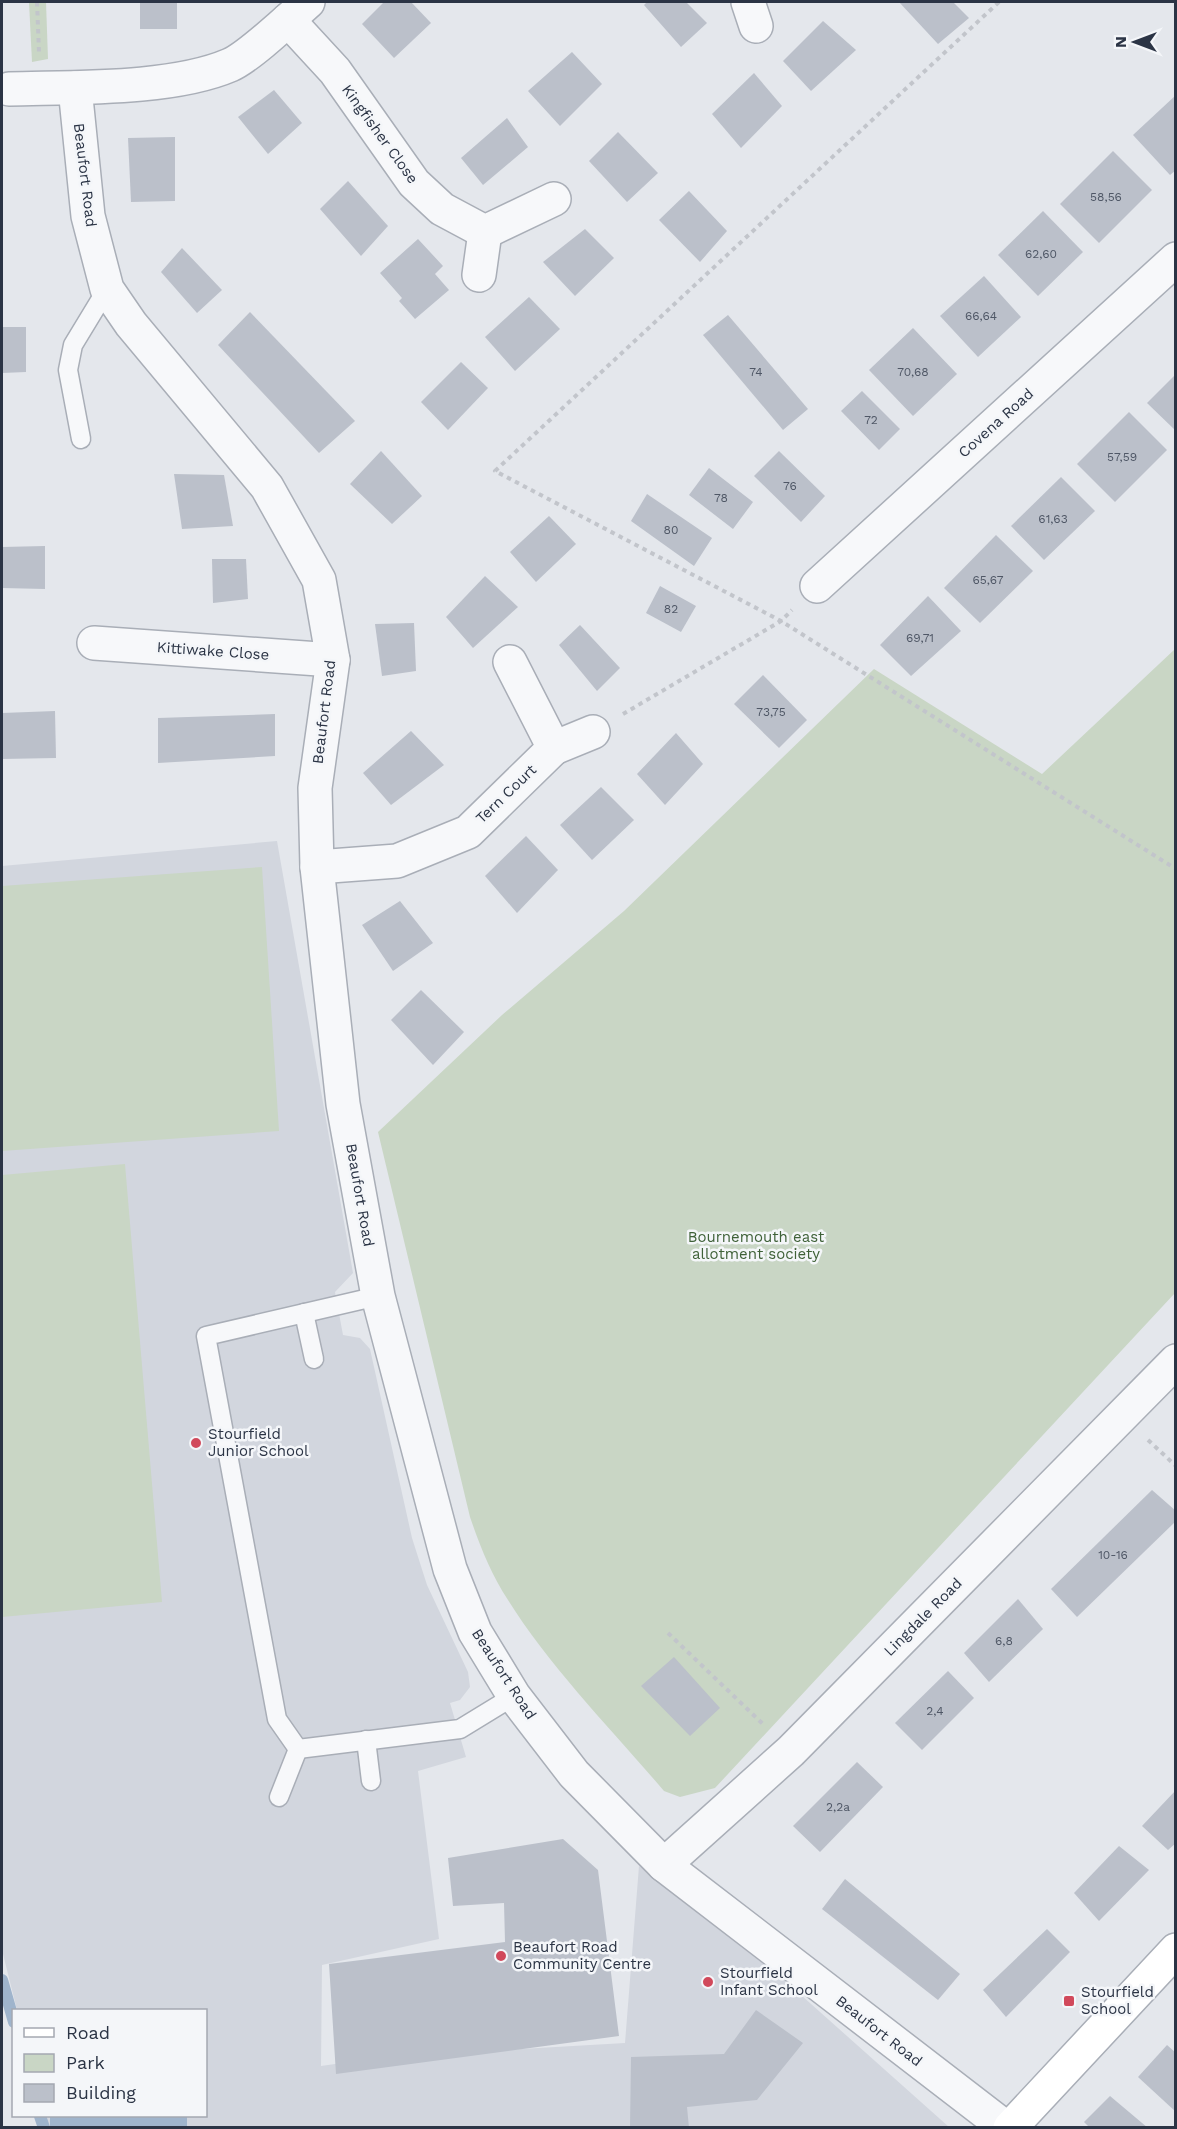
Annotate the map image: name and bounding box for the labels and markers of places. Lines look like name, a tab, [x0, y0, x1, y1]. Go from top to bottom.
place label: Stourfield Junior School	[208, 1425, 309, 1460]
marker: Stourfield Junior School	[189, 1436, 203, 1450]
place label: Beaufort Road Community Centre	[513, 1938, 651, 1973]
marker: Beaufort Road Community Centre	[494, 1949, 508, 1963]
place label: Stourfield Infant School	[720, 1964, 818, 1999]
marker: Stourfield Infant School	[701, 1975, 715, 1989]
place label: Stourfield School	[1081, 1983, 1154, 2018]
marker: Stourfield School	[1062, 1994, 1076, 2008]

